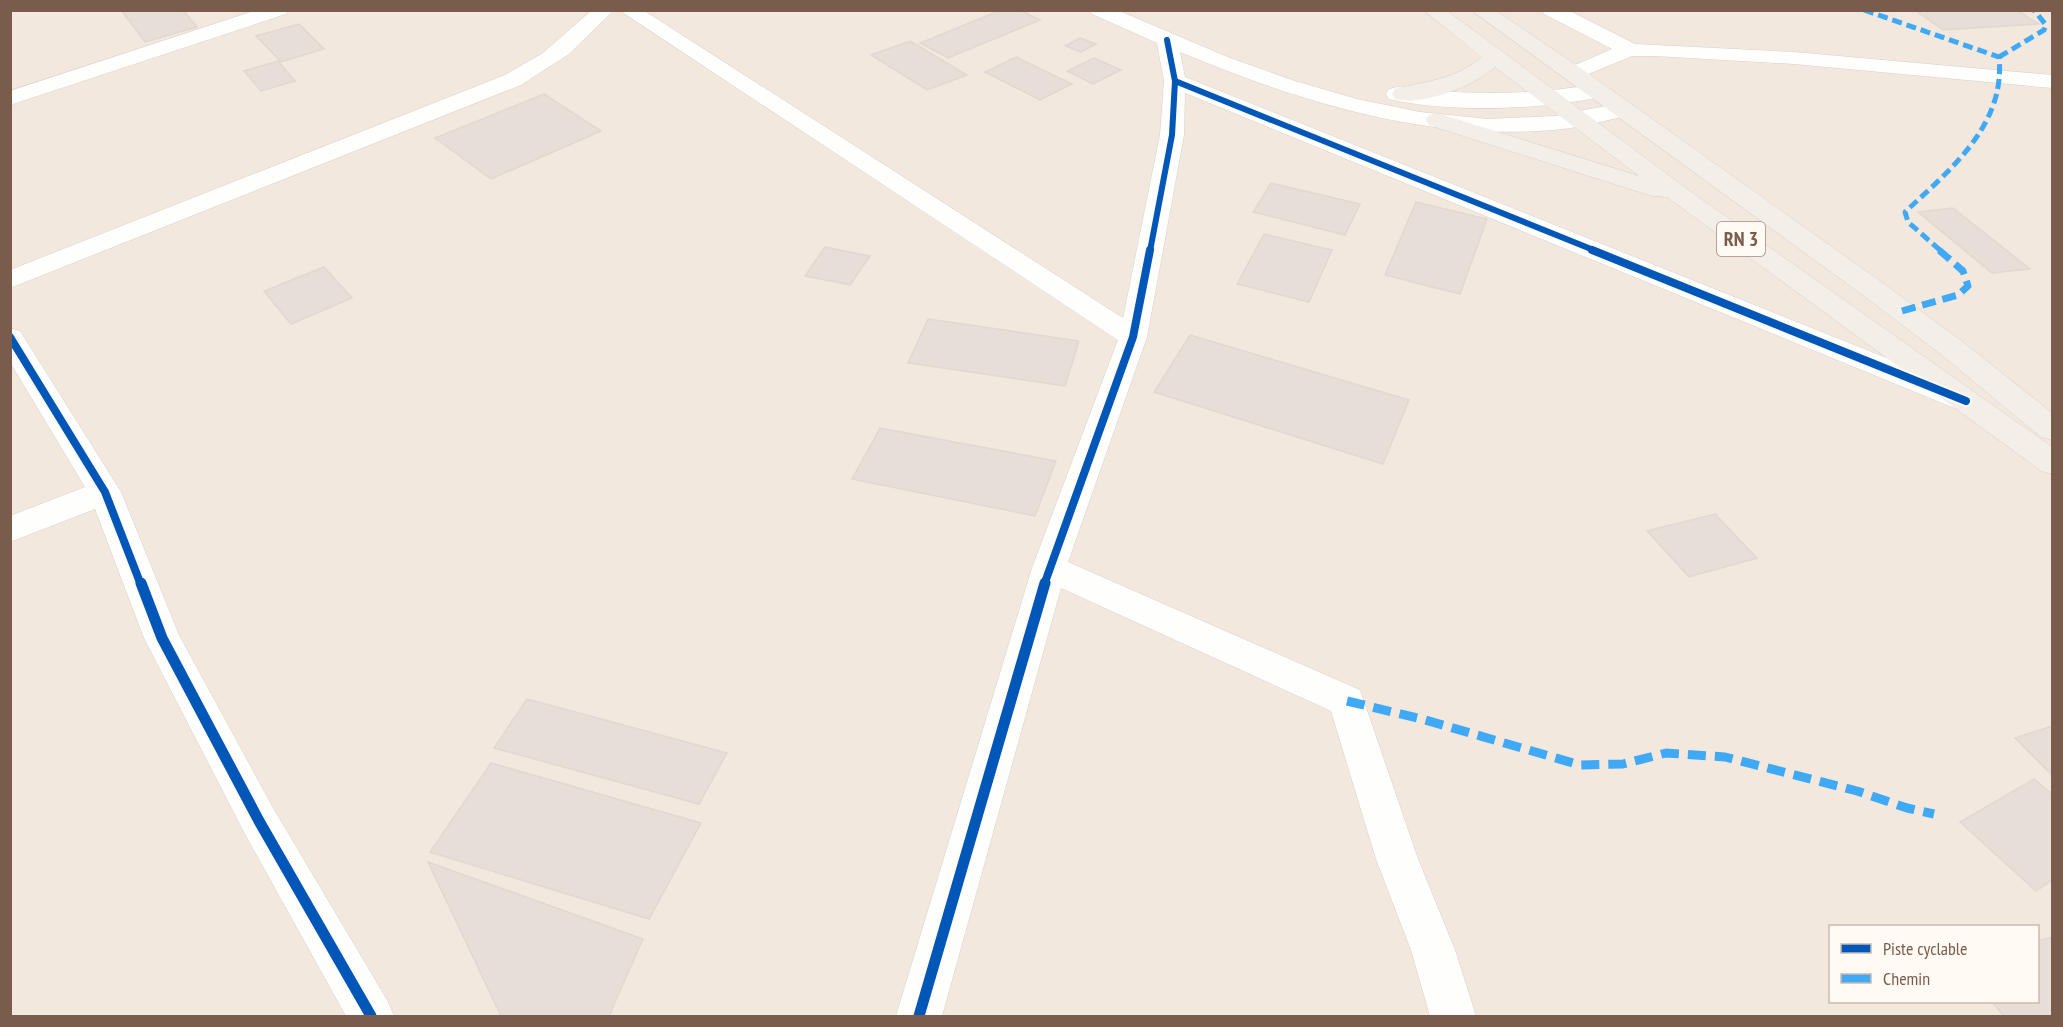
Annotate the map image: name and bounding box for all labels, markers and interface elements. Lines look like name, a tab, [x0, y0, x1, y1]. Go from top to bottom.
road number: RN 3	[1717, 222, 1765, 256]
legend	[1829, 925, 2039, 1003]
text: Piste cyclable	[1883, 937, 1967, 960]
text: Chemin	[1883, 967, 1930, 990]

